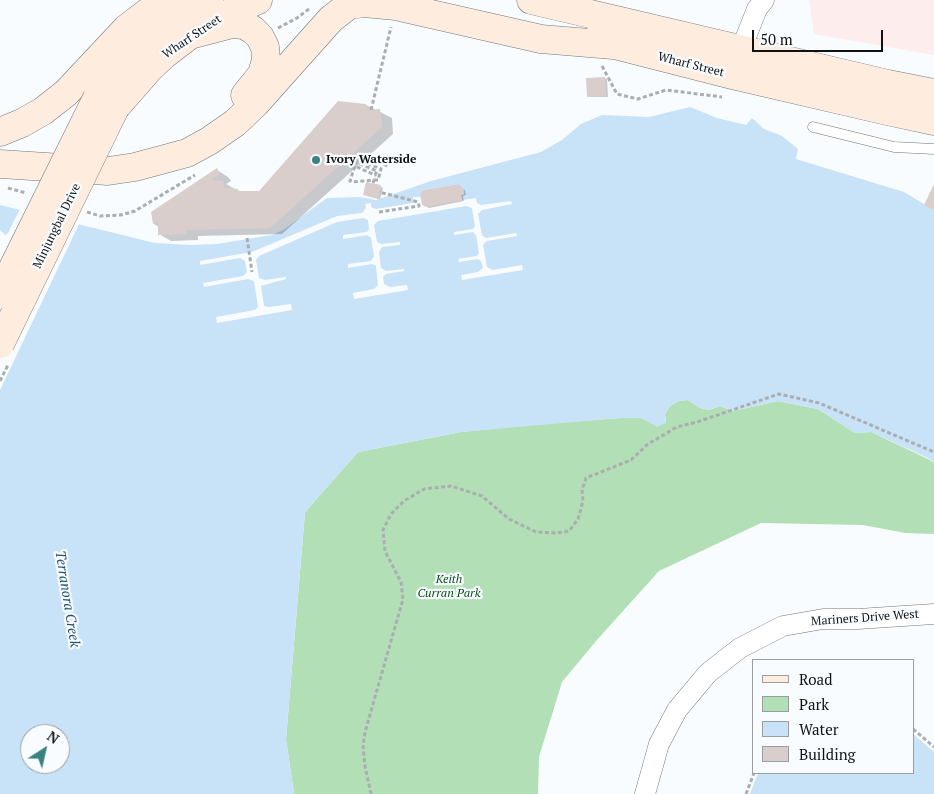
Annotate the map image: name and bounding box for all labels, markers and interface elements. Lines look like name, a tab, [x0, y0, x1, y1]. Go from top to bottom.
street label: Wharf Street	[160, 12, 224, 62]
scale bar	[754, 20, 885, 52]
text: 50 m	[760, 29, 793, 49]
street label: Wharf Street	[656, 50, 726, 80]
place label: Ivory Waterside	[326, 153, 416, 167]
marker: Ivory Waterside	[310, 154, 322, 166]
street label: Minjungbal Drive	[30, 181, 84, 271]
water label: Terranora Creek	[51, 550, 83, 648]
park label: Keith Curran Park	[417, 573, 481, 601]
street label: Mariners Drive West	[811, 607, 919, 629]
legend	[752, 659, 914, 774]
text: Road	[799, 669, 832, 689]
text: Park	[799, 694, 829, 714]
text: Water	[799, 719, 838, 739]
north arrow	[20, 724, 70, 774]
text: N	[44, 726, 63, 748]
text: Building	[799, 744, 856, 764]

